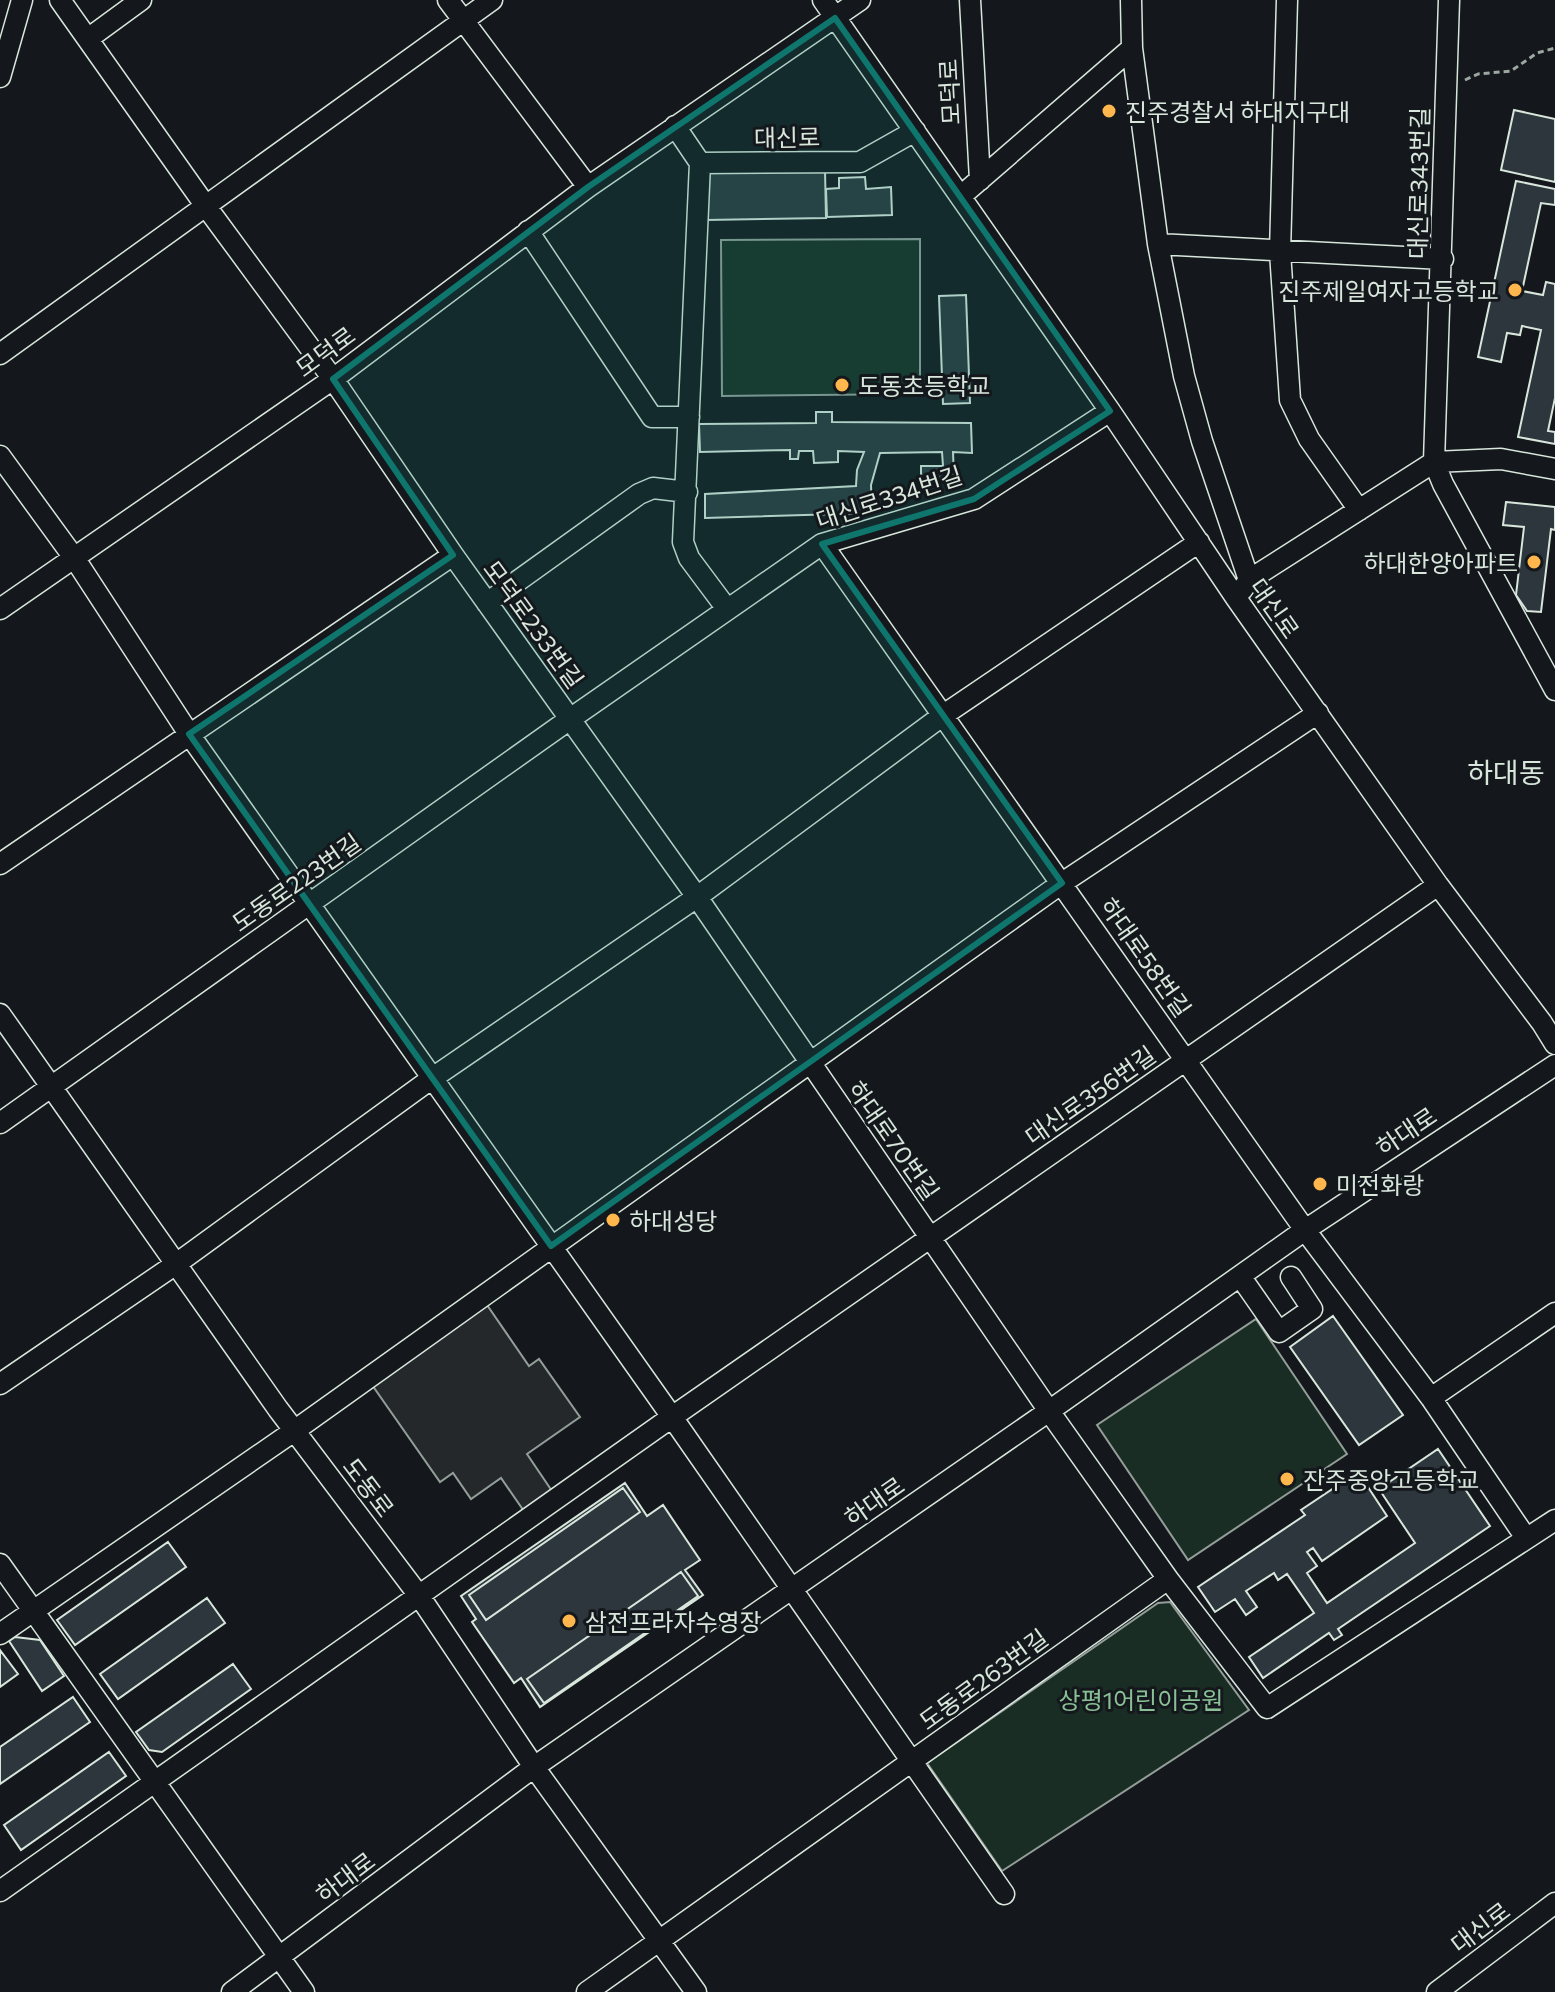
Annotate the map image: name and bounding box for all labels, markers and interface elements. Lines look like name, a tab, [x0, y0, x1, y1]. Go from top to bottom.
street label: 모덕로	[933, 58, 965, 126]
place label: 진주경찰서 하대지구대	[1125, 97, 1350, 126]
marker: 진주경찰서 하대지구대	[1100, 102, 1118, 120]
street label: 대신로343번길	[1402, 107, 1434, 259]
street label: 대신로	[754, 122, 820, 152]
place label: 진주제일여자고등학교	[1278, 276, 1499, 305]
marker: 진주제일여자고등학교	[1506, 281, 1524, 299]
street label: 모덕로	[290, 320, 360, 382]
place label: 도동초등학교	[858, 371, 990, 400]
marker: 도동초등학교	[833, 376, 851, 394]
street label: 대신로334번길	[812, 460, 966, 534]
place label: 하대한양아파트	[1363, 548, 1518, 577]
marker: 하대한양아파트	[1525, 553, 1543, 571]
street label: 모덕로233번길	[478, 554, 590, 694]
street label: 대신로	[1244, 573, 1306, 643]
district label: 하대동	[1467, 755, 1545, 789]
street label: 도동로223번길	[226, 827, 366, 937]
street label: 하대로58번길	[1094, 892, 1198, 1022]
street label: 대신로356번길	[1019, 1039, 1161, 1151]
street label: 하대로70번길	[842, 1075, 946, 1205]
street label: 하대로	[1370, 1100, 1442, 1162]
place label: 미전화랑	[1336, 1170, 1424, 1199]
marker: 미전화랑	[1311, 1175, 1329, 1193]
place label: 하대성당	[629, 1206, 717, 1235]
marker: 하대성당	[604, 1211, 622, 1229]
street label: 도동로	[337, 1452, 401, 1522]
place label: 잔주중앙고등학교	[1303, 1465, 1480, 1494]
street label: 하대로	[839, 1470, 909, 1532]
marker: 잔주중앙고등학교	[1278, 1470, 1296, 1488]
place label: 삼전프라자수영장	[585, 1607, 762, 1636]
marker: 삼전프라자수영장	[560, 1612, 578, 1630]
street label: 도동로263번길	[913, 1623, 1053, 1735]
park label: 상평1어린이공원	[1059, 1685, 1223, 1714]
street label: 하대로	[310, 1845, 380, 1909]
street label: 대신로	[1445, 1895, 1515, 1959]

